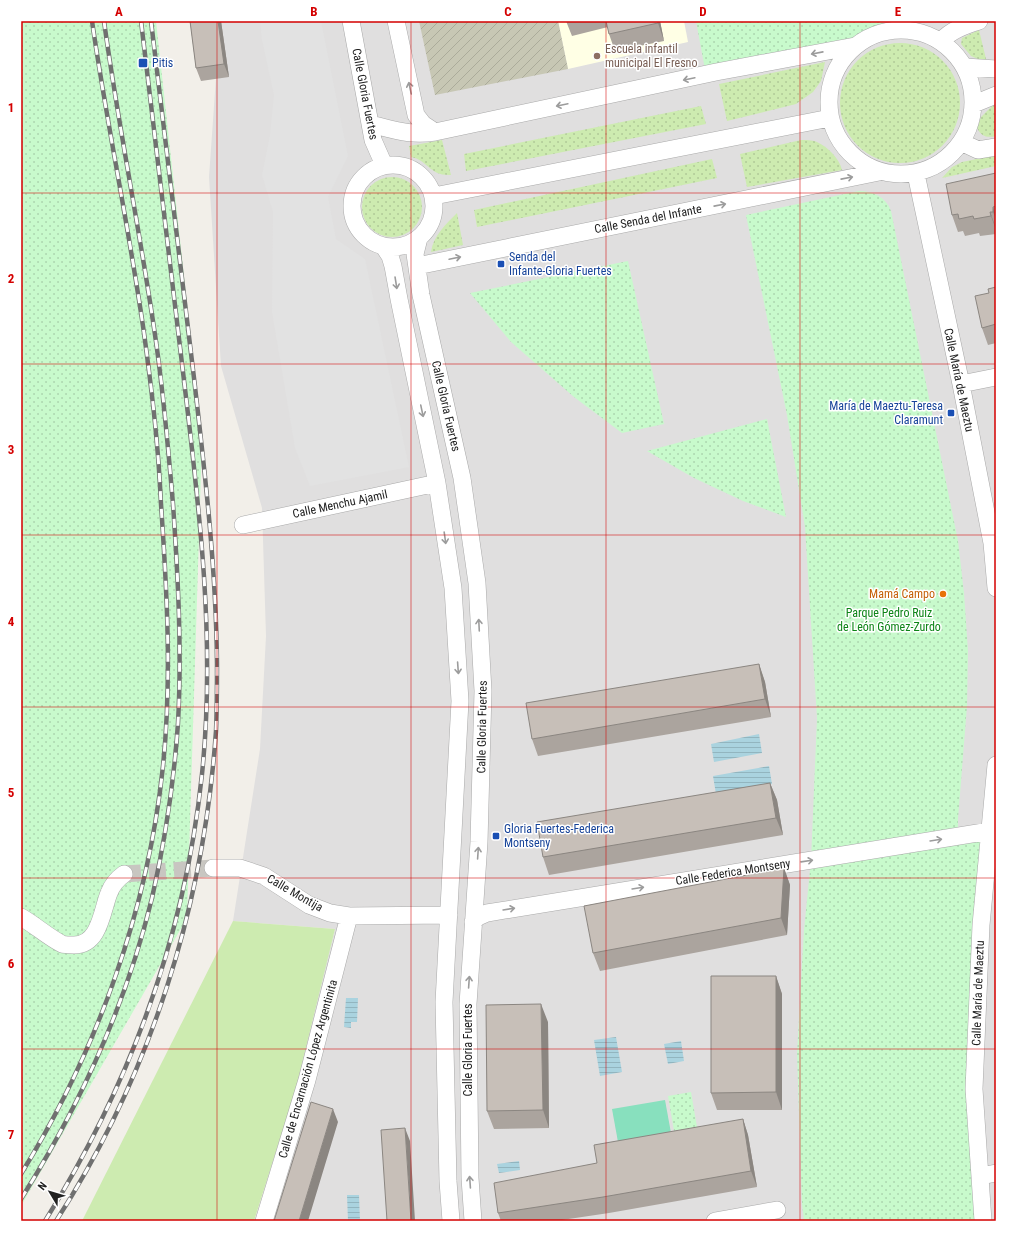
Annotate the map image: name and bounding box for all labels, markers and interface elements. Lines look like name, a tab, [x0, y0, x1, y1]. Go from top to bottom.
text: A	[115, 4, 123, 19]
text: B	[310, 4, 318, 19]
text: C	[504, 4, 512, 19]
text: D	[699, 4, 707, 19]
text: E	[895, 4, 902, 19]
place label: Escuela infantil municipal El Fresno	[605, 42, 697, 70]
street label: Calle Gloria Fuertes	[349, 47, 381, 141]
one-way arrow	[811, 50, 824, 58]
marker: Escuela infantil municipal El Fresno	[592, 51, 602, 61]
place label: Pitis	[152, 56, 173, 70]
marker: Pitis	[137, 57, 149, 69]
one-way arrow	[683, 75, 696, 83]
one-way arrow	[405, 81, 413, 94]
text: 1	[8, 100, 14, 115]
one-way arrow	[556, 102, 569, 110]
one-way arrow	[840, 174, 853, 182]
one-way arrow	[713, 200, 726, 208]
street label: Calle Senda del Infante	[593, 202, 703, 236]
place label: Senda del Infante-Gloria Fuertes	[509, 250, 612, 278]
one-way arrow	[448, 254, 461, 262]
marker: Senda del Infante-Gloria Fuertes	[496, 259, 506, 269]
text: 2	[8, 271, 15, 286]
one-way arrow	[392, 276, 400, 289]
street label: Calle María de Maeztu	[941, 327, 977, 433]
street label: Calle Gloria Fuertes	[429, 359, 463, 453]
place label: María de Maeztu-Teresa Claramunt	[829, 399, 943, 427]
one-way arrow	[418, 404, 426, 417]
marker: María de Maeztu-Teresa Claramunt	[946, 408, 956, 418]
text: 3	[8, 442, 14, 457]
street label: Calle Menchu Ajamil	[291, 487, 389, 521]
one-way arrow	[441, 531, 449, 544]
place label: Mamá Campo	[869, 587, 935, 601]
marker: Mamá Campo	[938, 589, 948, 599]
park label: Parque Pedro Ruiz de León Gómez-Zurdo	[837, 606, 941, 634]
text: 4	[8, 614, 15, 629]
one-way arrow	[476, 619, 483, 632]
one-way arrow	[455, 661, 462, 674]
street label: Calle Gloria Fuertes	[474, 680, 490, 774]
text: 5	[8, 785, 15, 800]
place label: Gloria Fuertes-Federica Montseny	[504, 822, 614, 850]
marker: Gloria Fuertes-Federica Montseny	[491, 831, 501, 841]
one-way arrow	[929, 835, 942, 843]
one-way arrow	[475, 847, 482, 860]
street label: Calle Federica Montseny	[675, 856, 791, 888]
one-way arrow	[800, 857, 813, 865]
street label: Calle Montija	[265, 871, 326, 915]
one-way arrow	[631, 884, 644, 892]
one-way arrow	[502, 905, 515, 913]
street label: Calle María de Maeztu	[969, 940, 987, 1046]
text: 6	[8, 956, 15, 971]
one-way arrow	[466, 976, 473, 989]
street label: Calle de Encarnación López Argentinita	[276, 978, 340, 1160]
street label: Calle Gloria Fuertes	[461, 1004, 475, 1096]
text: 7	[8, 1127, 15, 1142]
north arrow	[30, 1172, 70, 1212]
one-way arrow	[467, 1176, 474, 1189]
text: N	[35, 1179, 50, 1193]

